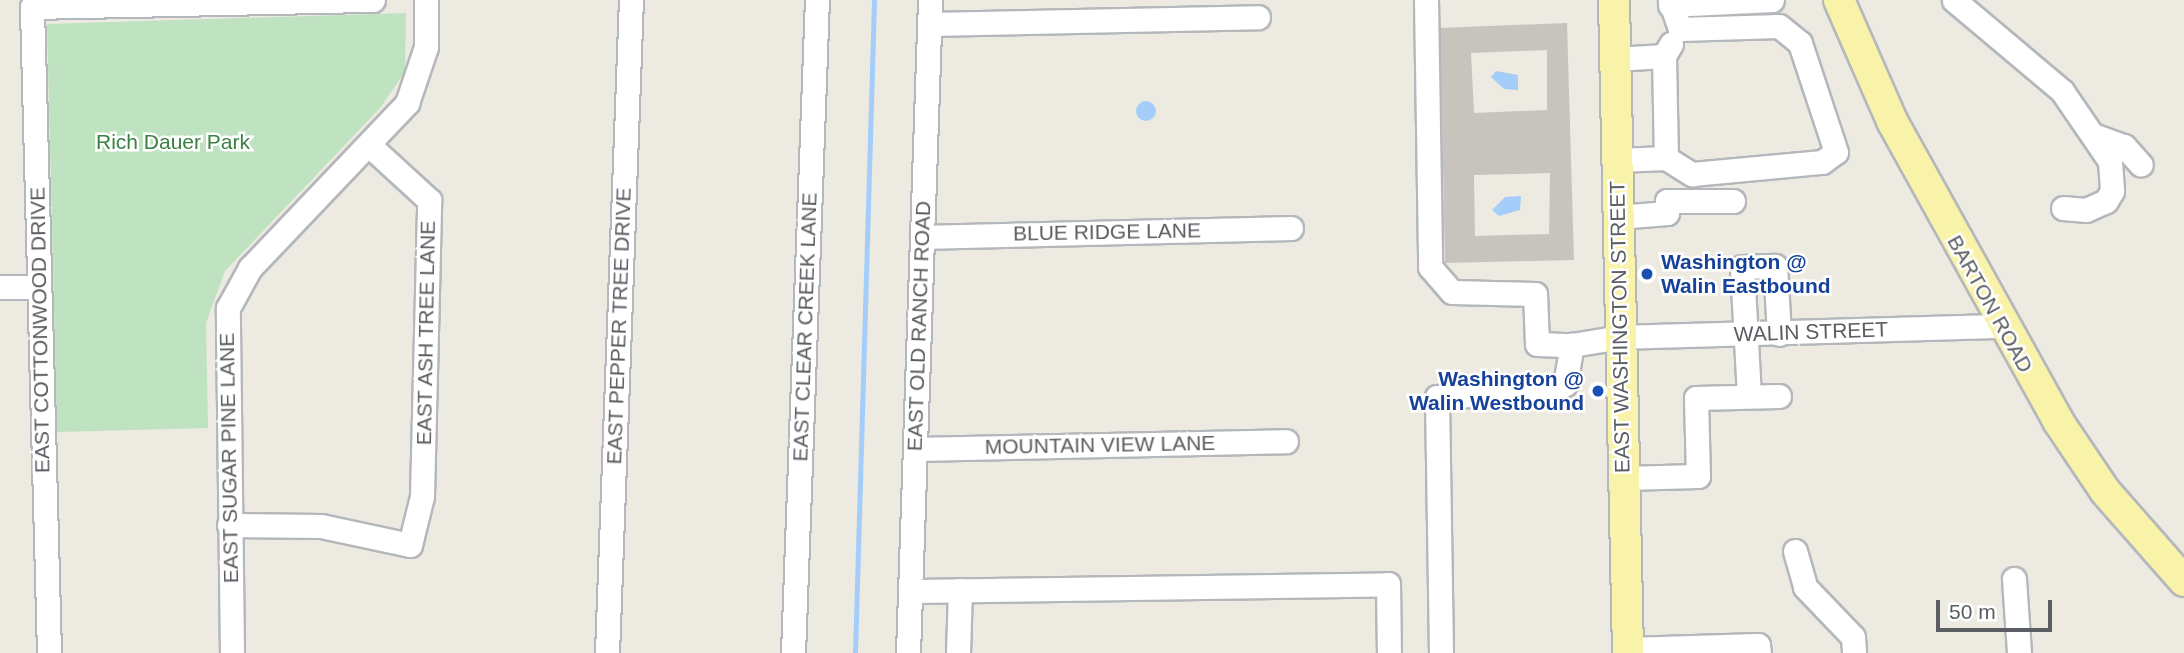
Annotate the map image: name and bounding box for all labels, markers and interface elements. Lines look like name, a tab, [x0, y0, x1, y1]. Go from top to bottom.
park label: Rich Dauer Park	[96, 129, 250, 155]
street label: EAST WASHINGTON STREET	[1605, 180, 1635, 474]
street label: EAST COTTONWOOD DRIVE	[25, 186, 55, 474]
street label: EAST PEPPER TREE DRIVE	[602, 187, 636, 465]
street label: EAST CLEAR CREEK LANE	[788, 192, 822, 462]
street label: EAST OLD RANCH ROAD	[902, 200, 936, 452]
street label: BLUE RIDGE LANE	[1013, 218, 1201, 246]
street label: EAST ASH TREE LANE	[411, 220, 441, 446]
street label: BARTON ROAD	[1942, 231, 2038, 377]
place label: Washington @ Walin Eastbound	[1661, 249, 1831, 299]
marker: Washington @ Walin Eastbound	[1639, 266, 1655, 282]
street label: WALIN STREET	[1733, 317, 1889, 347]
street label: EAST SUGAR PINE LANE	[214, 332, 244, 584]
place label: Washington @ Walin Westbound	[1409, 366, 1584, 416]
marker: Washington @ Walin Westbound	[1590, 383, 1606, 399]
street label: MOUNTAIN VIEW LANE	[984, 430, 1216, 460]
scale bar	[1939, 586, 2054, 630]
text: 50 m	[1949, 600, 1996, 623]

